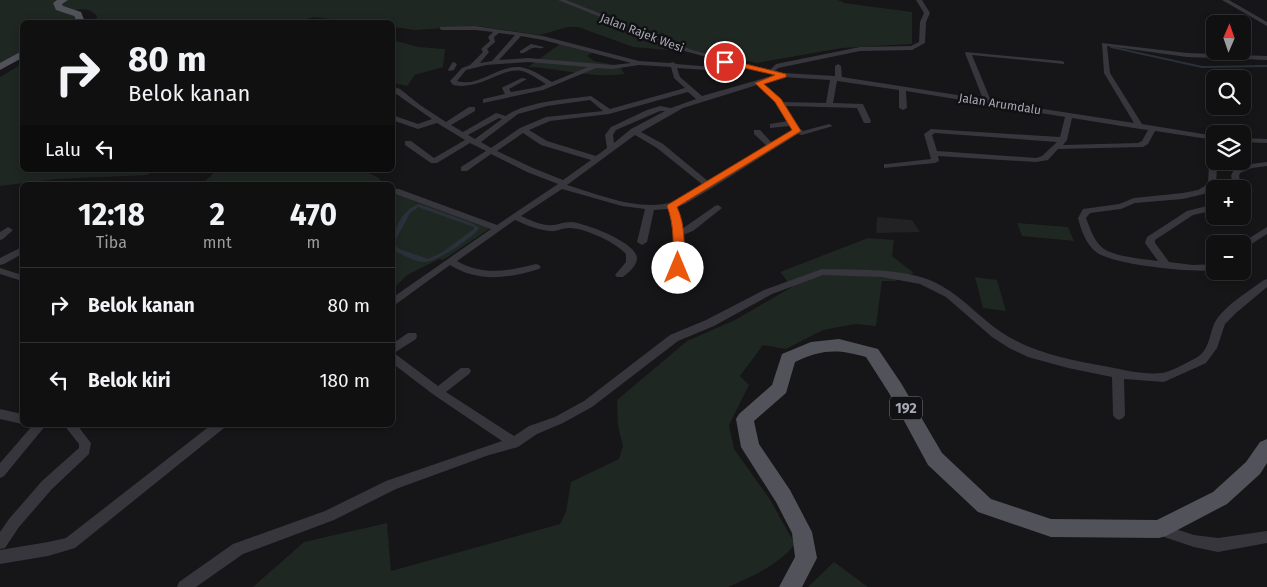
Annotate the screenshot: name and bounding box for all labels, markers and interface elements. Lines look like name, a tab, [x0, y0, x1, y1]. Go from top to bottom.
street label: Jalan Rajek Wesi	[598, 11, 686, 55]
north arrow	[1206, 15, 1251, 60]
map controls	[1206, 15, 1251, 280]
text: 80 m	[128, 38, 207, 80]
icon: right	[45, 40, 110, 105]
pin	[704, 41, 746, 83]
icon: arrive	[711, 48, 739, 76]
button: search	[1206, 70, 1251, 115]
text: Belok kanan	[128, 80, 250, 107]
street label: Jalan Arumdalu	[958, 91, 1042, 117]
button: layers	[1206, 125, 1251, 170]
icon: left	[91, 135, 119, 163]
text: Lalu	[45, 138, 81, 161]
button: +	[1206, 180, 1251, 225]
text: 12:18	[78, 197, 145, 233]
text: 2	[210, 197, 225, 233]
text: 470	[290, 197, 337, 233]
text: Tiba	[96, 233, 127, 252]
text: mnt	[203, 233, 232, 252]
text: m	[306, 233, 320, 252]
button: −	[1206, 235, 1251, 280]
position arrow	[651, 241, 703, 293]
icon: right	[45, 291, 73, 319]
text: Belok kanan	[88, 294, 195, 317]
text: 80 m	[328, 294, 370, 317]
icon: left	[45, 366, 73, 394]
text: Belok kiri	[88, 369, 171, 392]
text: 180 m	[319, 369, 370, 392]
road number: 192	[890, 396, 922, 419]

